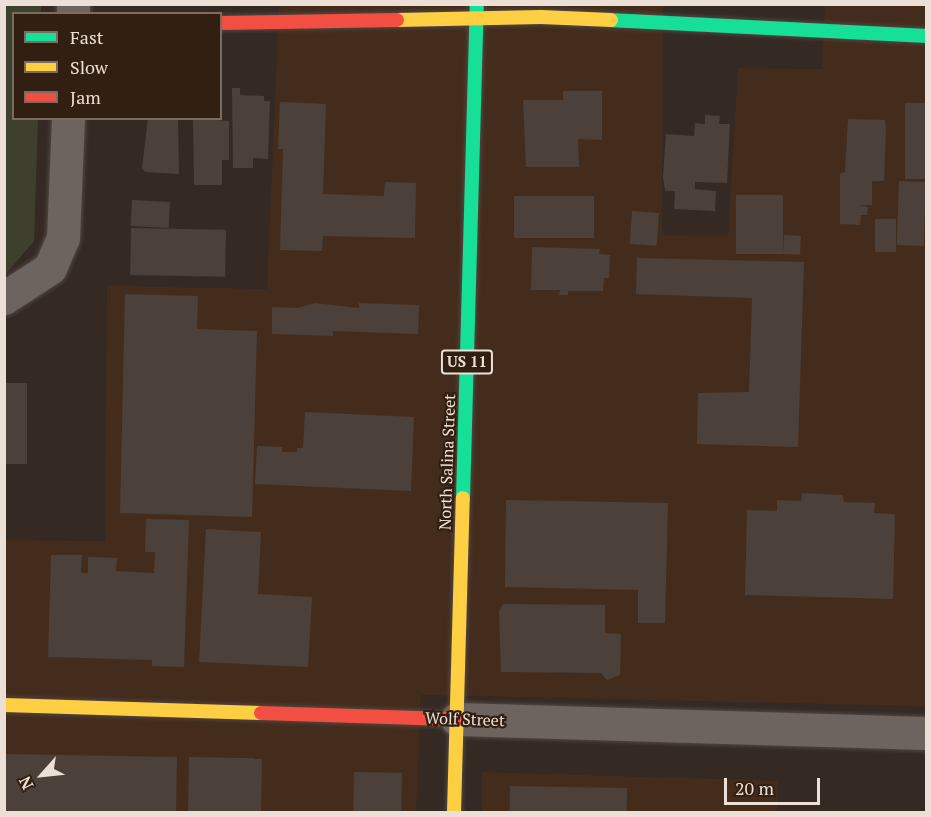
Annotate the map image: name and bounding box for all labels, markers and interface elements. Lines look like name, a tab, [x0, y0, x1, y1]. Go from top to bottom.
legend	[12, 12, 222, 120]
text: Fast	[70, 25, 103, 49]
text: Slow	[70, 55, 108, 79]
text: Jam	[70, 85, 101, 109]
road number: US 11	[440, 350, 494, 374]
street label: North Salina Street	[435, 394, 459, 530]
street label: Wolf Street	[425, 708, 505, 730]
north arrow	[12, 745, 72, 805]
scale bar	[727, 766, 823, 804]
text: N	[13, 773, 39, 794]
text: 20 m	[735, 776, 774, 800]

